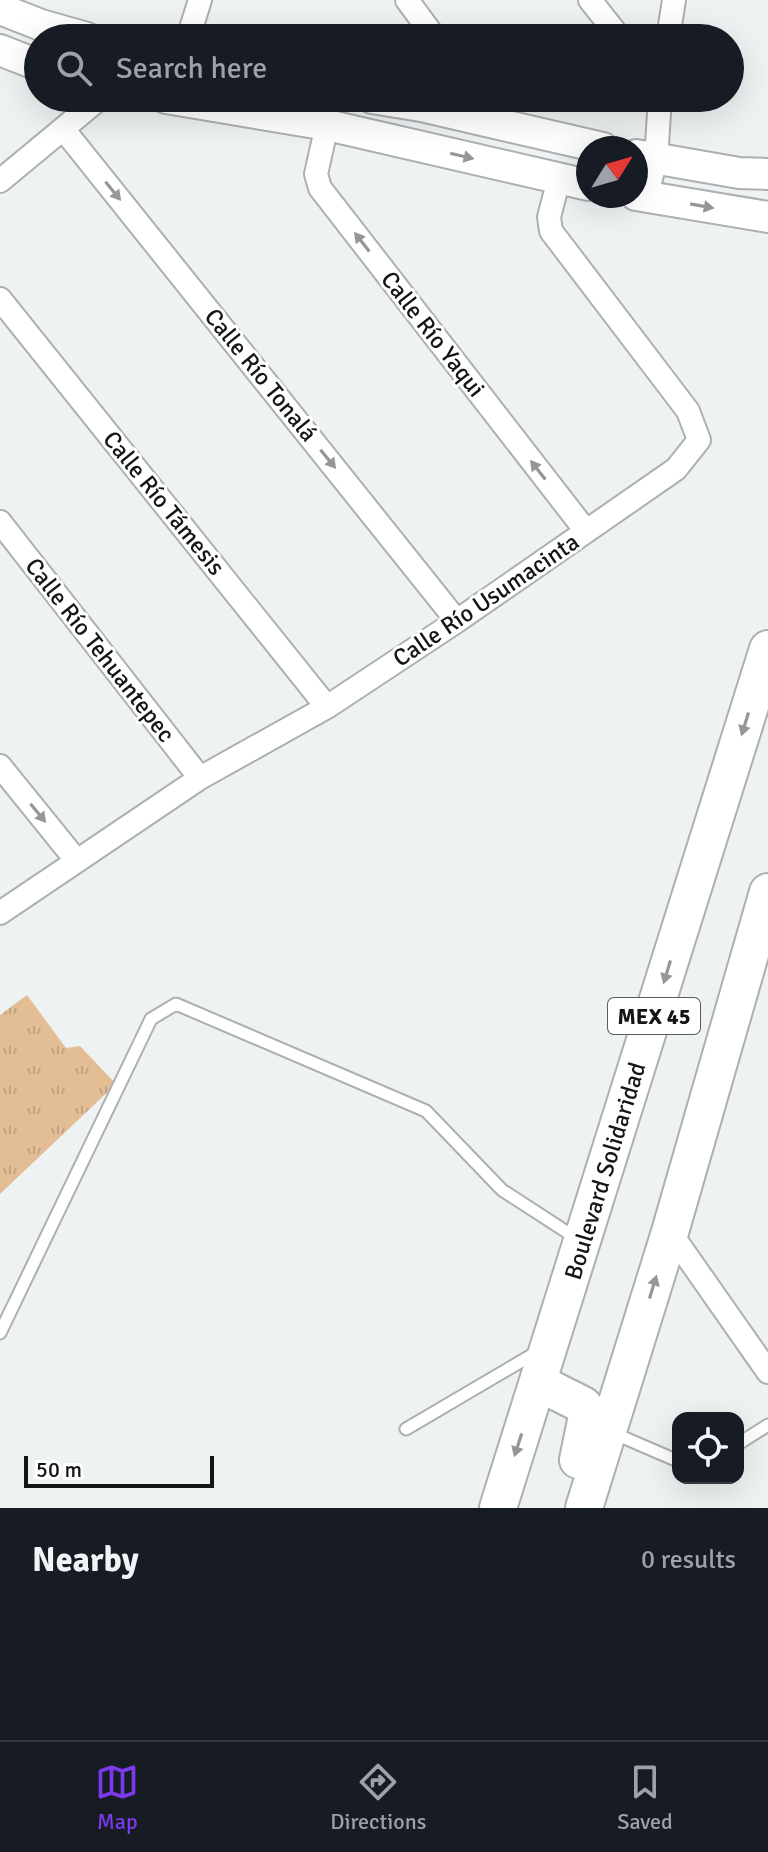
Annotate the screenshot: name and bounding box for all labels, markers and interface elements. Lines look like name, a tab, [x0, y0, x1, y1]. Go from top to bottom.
search box	[24, 24, 744, 112]
icon: search	[52, 46, 96, 90]
text: Search here	[116, 50, 267, 87]
north arrow	[576, 136, 648, 208]
one-way arrow	[450, 150, 475, 163]
one-way arrow	[104, 180, 121, 200]
one-way arrow	[690, 201, 715, 213]
one-way arrow	[354, 232, 370, 252]
street label: Calle Río Yaqui	[375, 265, 491, 403]
street label: Calle Río Tonalá	[198, 302, 324, 448]
street label: Calle Río Támesis	[97, 425, 231, 581]
one-way arrow	[319, 449, 336, 469]
one-way arrow	[531, 460, 547, 480]
street label: Calle Río Usumacinta	[387, 527, 585, 673]
street label: Calle Río Tehuantepec	[19, 552, 181, 748]
one-way arrow	[738, 712, 751, 736]
one-way arrow	[29, 803, 46, 823]
one-way arrow	[660, 960, 673, 984]
road number: MEX 45	[608, 998, 700, 1034]
street label: Boulevard Solidaridad	[558, 1059, 652, 1283]
one-way arrow	[647, 1275, 660, 1299]
map controls	[672, 1412, 744, 1484]
button: locate	[672, 1412, 744, 1484]
one-way arrow	[511, 1434, 524, 1458]
scale bar	[24, 1452, 214, 1488]
text: 50 m	[36, 1456, 82, 1483]
text: Nearby	[32, 1539, 139, 1581]
text: 0 results	[641, 1544, 736, 1576]
tab: Map	[95, 1760, 139, 1835]
tab: Directions	[330, 1760, 426, 1835]
tab: Saved	[617, 1760, 673, 1835]

